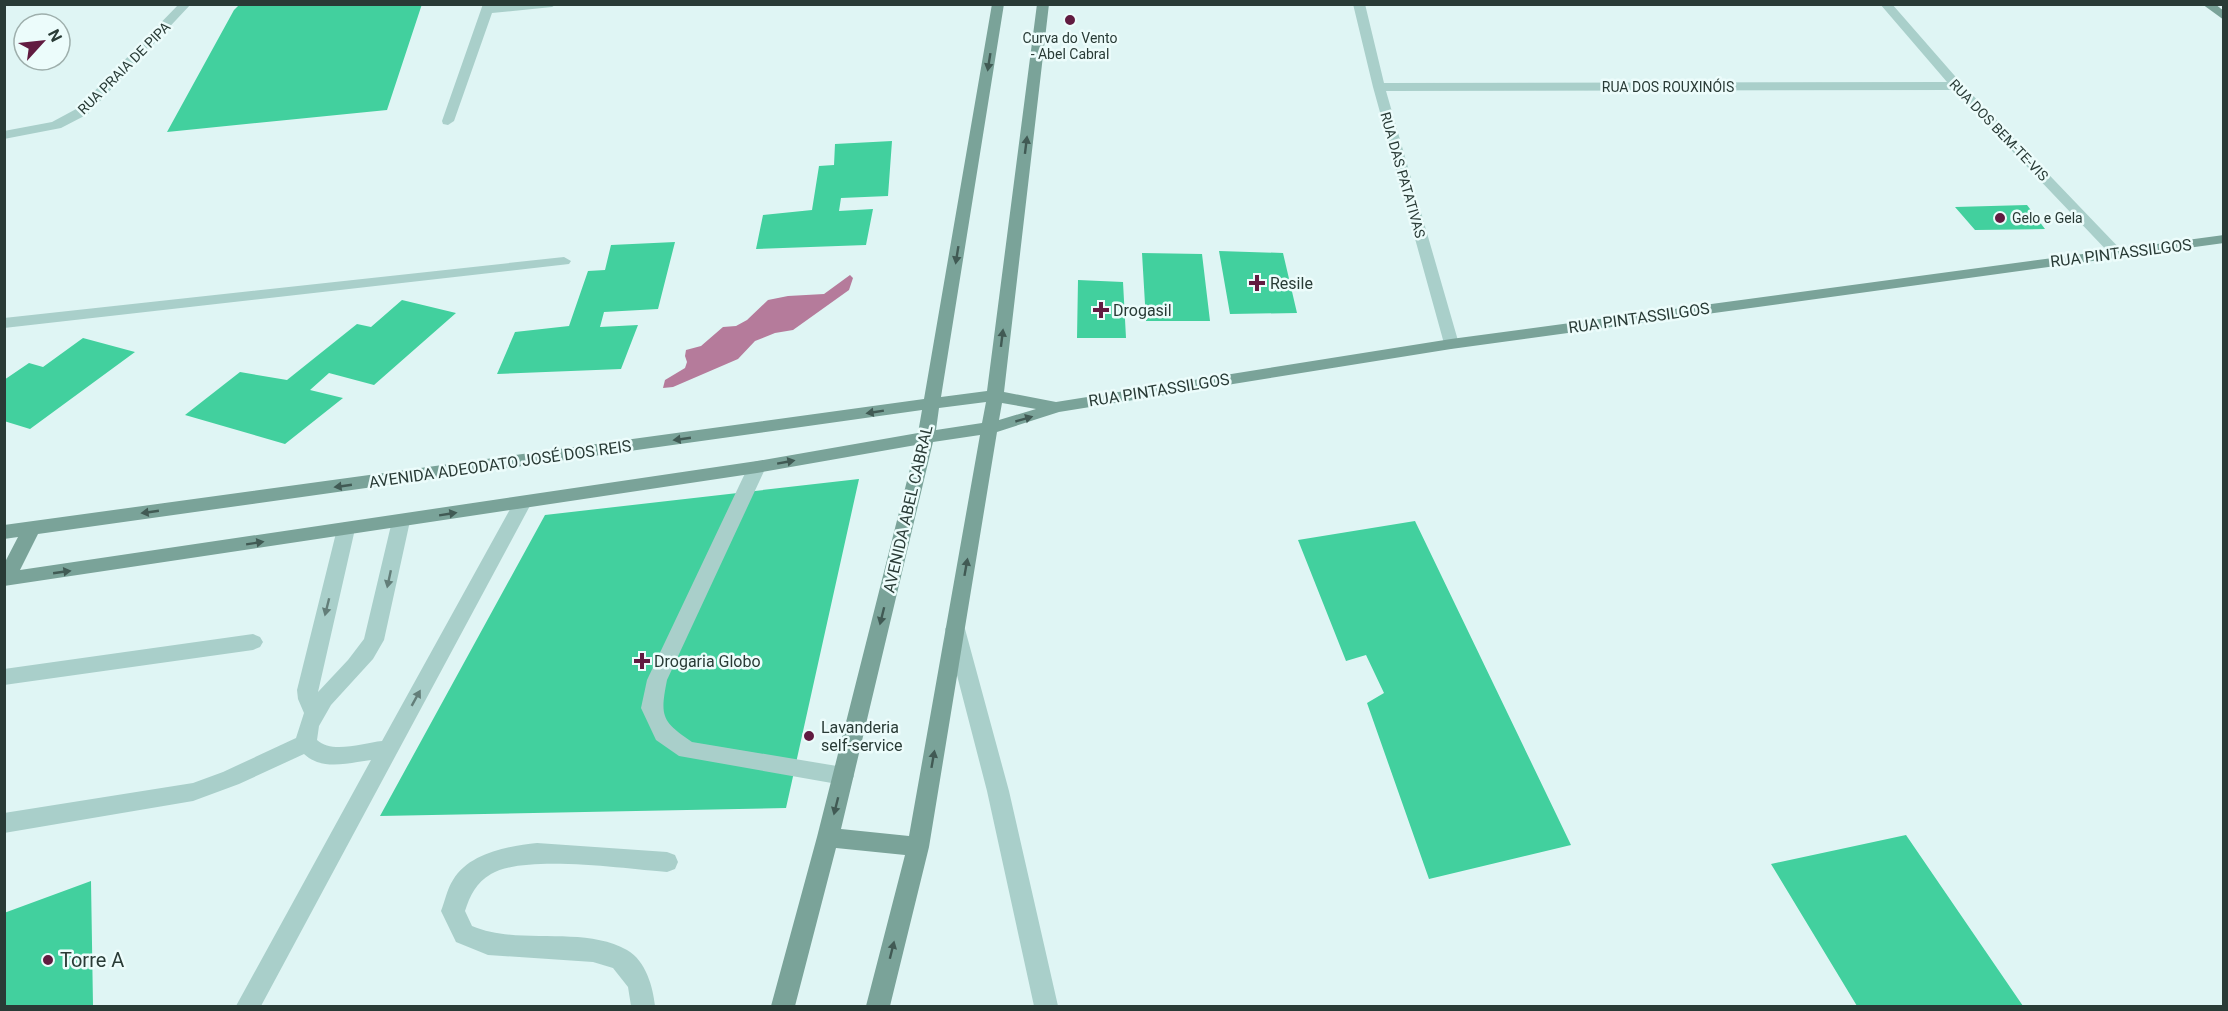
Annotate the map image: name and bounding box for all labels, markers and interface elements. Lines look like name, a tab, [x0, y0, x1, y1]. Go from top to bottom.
north arrow	[12, 12, 72, 72]
marker: Curva do Vento - Abel Cabral	[1063, 13, 1077, 27]
street label: RUA PRAIA DE PIPA	[75, 19, 173, 117]
text: N	[44, 26, 66, 45]
place label: Curva do Vento - Abel Cabral	[1022, 30, 1118, 62]
one-way arrow	[984, 53, 993, 72]
street label: RUA DOS BEM-TE-VIS	[1946, 76, 2052, 184]
street label: RUA DOS ROUXINÓIS	[1602, 78, 1734, 95]
street label: RUA DAS PATATIVAS	[1377, 110, 1429, 240]
one-way arrow	[1021, 135, 1031, 154]
place label: Gelo e Gela	[2012, 210, 2083, 226]
marker: Gelo e Gela	[1993, 211, 2007, 225]
street label: RUA PINTASSILGOS	[2049, 235, 2193, 271]
one-way arrow	[952, 245, 961, 264]
marker: Resile	[1248, 274, 1266, 292]
place label: Resile	[1270, 274, 1313, 293]
street label: RUA PINTASSILGOS	[1567, 299, 1711, 337]
place label: Drogasil	[1113, 301, 1172, 320]
marker: Drogasil	[1094, 303, 1108, 317]
one-way arrow	[998, 329, 1007, 348]
street label: RUA PINTASSILGOS	[1087, 369, 1231, 411]
one-way arrow	[865, 407, 884, 416]
one-way arrow	[1015, 413, 1033, 423]
street label: AVENIDA ABEL CABRAL	[879, 423, 937, 595]
one-way arrow	[672, 435, 691, 444]
street label: AVENIDA ADEODATO JOSÉ DOS REIS	[368, 436, 632, 492]
one-way arrow	[777, 457, 796, 466]
one-way arrow	[333, 481, 352, 490]
one-way arrow	[140, 507, 159, 517]
one-way arrow	[439, 509, 458, 518]
one-way arrow	[246, 539, 265, 548]
one-way arrow	[962, 557, 971, 576]
one-way arrow	[53, 567, 72, 576]
one-way arrow	[384, 569, 393, 588]
one-way arrow	[322, 597, 332, 616]
one-way arrow	[877, 607, 887, 625]
place label: Drogaria Globo	[654, 652, 761, 671]
marker: Drogaria Globo	[635, 654, 649, 668]
one-way arrow	[411, 689, 421, 706]
place label: Lavanderia self-service	[821, 718, 902, 755]
marker: Lavanderia self-service	[802, 729, 816, 743]
one-way arrow	[929, 750, 938, 769]
one-way arrow	[831, 796, 841, 815]
one-way arrow	[888, 941, 897, 959]
place label: Torre A	[60, 948, 124, 972]
marker: Torre A	[41, 953, 55, 967]

